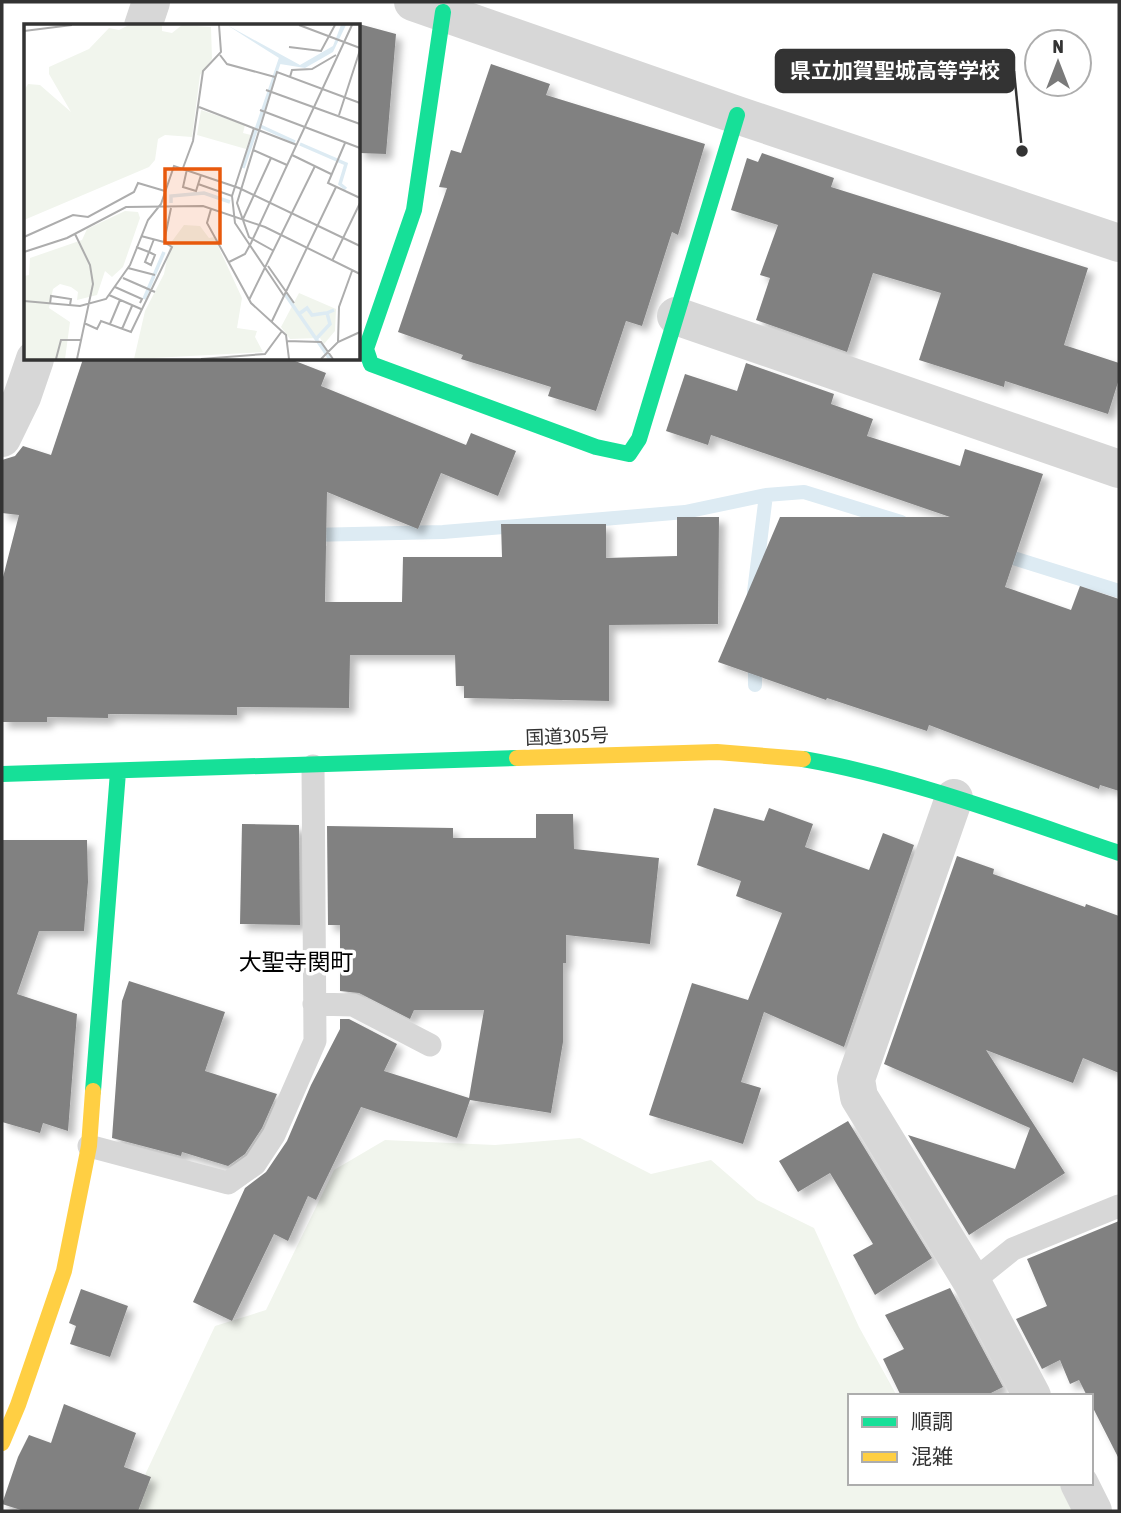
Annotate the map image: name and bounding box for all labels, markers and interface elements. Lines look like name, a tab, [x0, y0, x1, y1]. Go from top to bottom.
inset map	[24, 24, 360, 360]
north arrow	[1023, 28, 1093, 98]
text: N	[1052, 35, 1064, 57]
callout: 県立加賀聖城高等学校	[776, 50, 1014, 92]
text: 県立加賀聖城高等学校	[790, 58, 1000, 82]
street label: 国道305号	[525, 724, 609, 748]
district label: 大聖寺関町	[239, 949, 354, 975]
legend	[848, 1394, 1093, 1485]
text: 順調	[911, 1409, 953, 1433]
text: 混雑	[911, 1444, 953, 1468]

